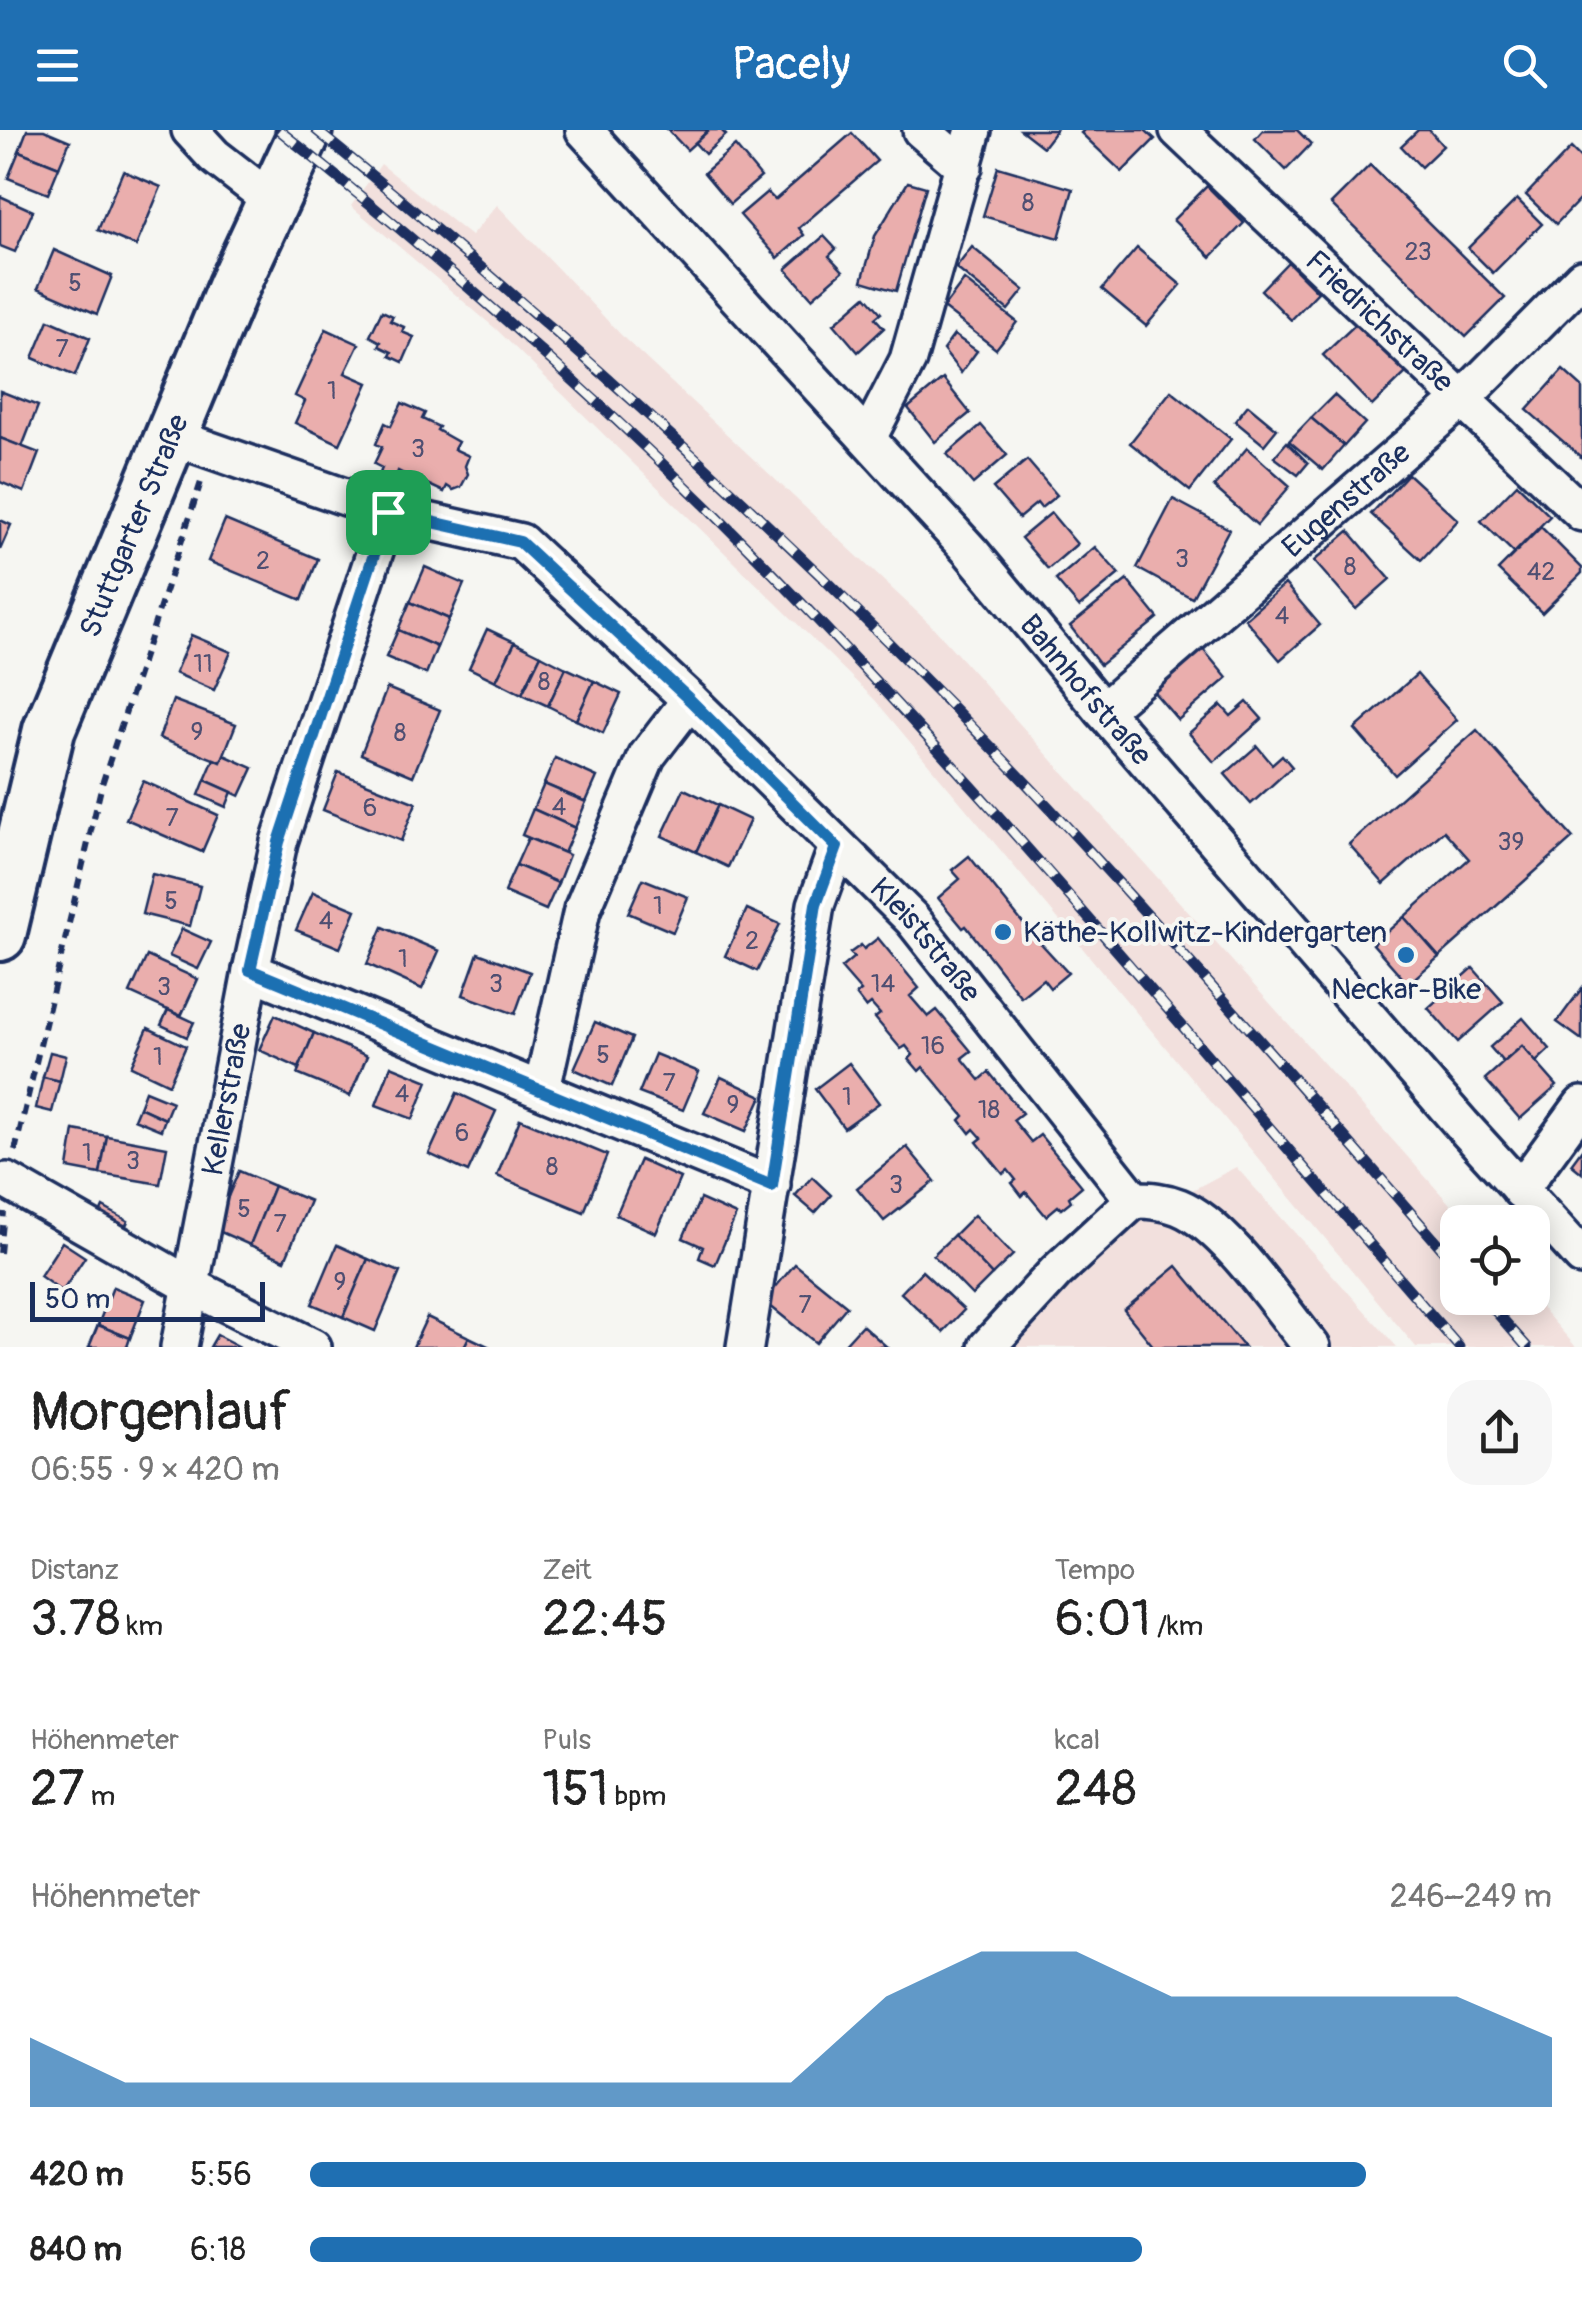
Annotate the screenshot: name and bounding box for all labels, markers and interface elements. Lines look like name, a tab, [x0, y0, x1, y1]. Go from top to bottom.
text: Pacely	[732, 37, 850, 93]
icon: menu	[30, 38, 85, 93]
icon: search	[1497, 38, 1552, 93]
house number: 8	[1022, 188, 1034, 219]
house number: 23	[1404, 237, 1432, 268]
street label: Friedrichstraße	[1298, 243, 1461, 401]
house number: 5	[68, 268, 82, 299]
house number: 7	[55, 334, 69, 365]
house number: 1	[327, 376, 337, 407]
street label: Stuttgarter Straße	[72, 409, 197, 643]
house number: 3	[411, 434, 425, 465]
street label: Eugenstraße	[1275, 434, 1418, 566]
pin	[346, 470, 431, 555]
icon: arrive	[361, 485, 416, 540]
house number: 3	[1175, 544, 1189, 575]
house number: 2	[256, 546, 270, 577]
house number: 8	[1344, 552, 1356, 583]
house number: 42	[1527, 557, 1555, 588]
house number: 4	[1275, 601, 1289, 632]
street label: Bahnhofstraße	[1012, 607, 1160, 773]
house number: 11	[193, 649, 213, 680]
house number: 8	[538, 667, 550, 698]
house number: 9	[191, 717, 203, 748]
house number: 8	[394, 718, 406, 749]
house number: 4	[552, 792, 566, 823]
house number: 6	[363, 793, 377, 824]
house number: 7	[165, 803, 179, 834]
house number: 39	[1498, 827, 1524, 858]
street label: Kleiststraße	[862, 870, 989, 1010]
house number: 5	[164, 886, 178, 917]
house number: 1	[653, 891, 663, 922]
house number: 4	[319, 906, 333, 937]
place label: Käthe-Kollwitz-Kindergarten	[1023, 914, 1387, 951]
marker: Käthe-Kollwitz-Kindergarten	[992, 921, 1014, 943]
house number: 2	[745, 926, 759, 957]
house number: 1	[398, 944, 408, 975]
marker: Neckar-Bike	[1395, 944, 1417, 966]
house number: 3	[489, 969, 503, 1000]
house number: 14	[871, 969, 895, 1000]
place label: Neckar-Bike	[1331, 971, 1481, 1008]
house number: 3	[157, 972, 171, 1003]
street label: Kellerstraße	[194, 1020, 260, 1179]
house number: 16	[921, 1031, 945, 1062]
house number: 5	[596, 1040, 610, 1071]
house number: 1	[153, 1042, 163, 1073]
house number: 7	[662, 1068, 676, 1099]
house number: 4	[395, 1079, 409, 1110]
house number: 1	[842, 1082, 852, 1113]
house number: 9	[727, 1090, 739, 1121]
house number: 18	[978, 1095, 1000, 1126]
house number: 6	[455, 1118, 469, 1149]
house number: 1	[82, 1138, 92, 1169]
house number: 3	[126, 1146, 140, 1177]
house number: 8	[546, 1152, 558, 1183]
house number: 3	[889, 1170, 903, 1201]
house number: 5	[237, 1194, 251, 1225]
map controls	[1440, 1205, 1550, 1315]
button: locate	[1440, 1205, 1550, 1315]
house number: 7	[273, 1209, 287, 1240]
house number: 9	[334, 1267, 346, 1298]
scale bar	[30, 1277, 265, 1322]
text: 50 m	[45, 1282, 110, 1317]
house number: 7	[798, 1290, 812, 1321]
text: Morgenlauf	[30, 1378, 291, 1447]
button: share	[1447, 1380, 1552, 1485]
text: 06:55 · 9 × 420 m	[30, 1450, 280, 1490]
text: Distanz	[30, 1553, 119, 1588]
text: Zeit	[542, 1553, 592, 1588]
text: Tempo	[1055, 1553, 1135, 1588]
text: 3.78	[30, 1588, 121, 1651]
text: 22:45	[542, 1588, 668, 1651]
text: 6:01	[1055, 1588, 1151, 1651]
text: km	[121, 1609, 163, 1644]
text: /km	[1151, 1609, 1203, 1644]
text: Höhenmeter	[30, 1723, 179, 1758]
text: Puls	[542, 1723, 591, 1758]
text: kcal	[1055, 1723, 1100, 1758]
text: 27	[30, 1758, 84, 1821]
text: 151	[542, 1758, 609, 1821]
text: 248	[1055, 1758, 1137, 1821]
text: m	[84, 1779, 115, 1814]
text: bpm	[609, 1779, 666, 1814]
text: Höhenmeter	[30, 1877, 200, 1917]
text: 246–249 m	[1390, 1877, 1552, 1917]
text: 420 m	[30, 2155, 124, 2195]
text: 5:56	[190, 2155, 252, 2195]
text: 840 m	[30, 2230, 122, 2270]
text: 6:18	[190, 2230, 246, 2270]

